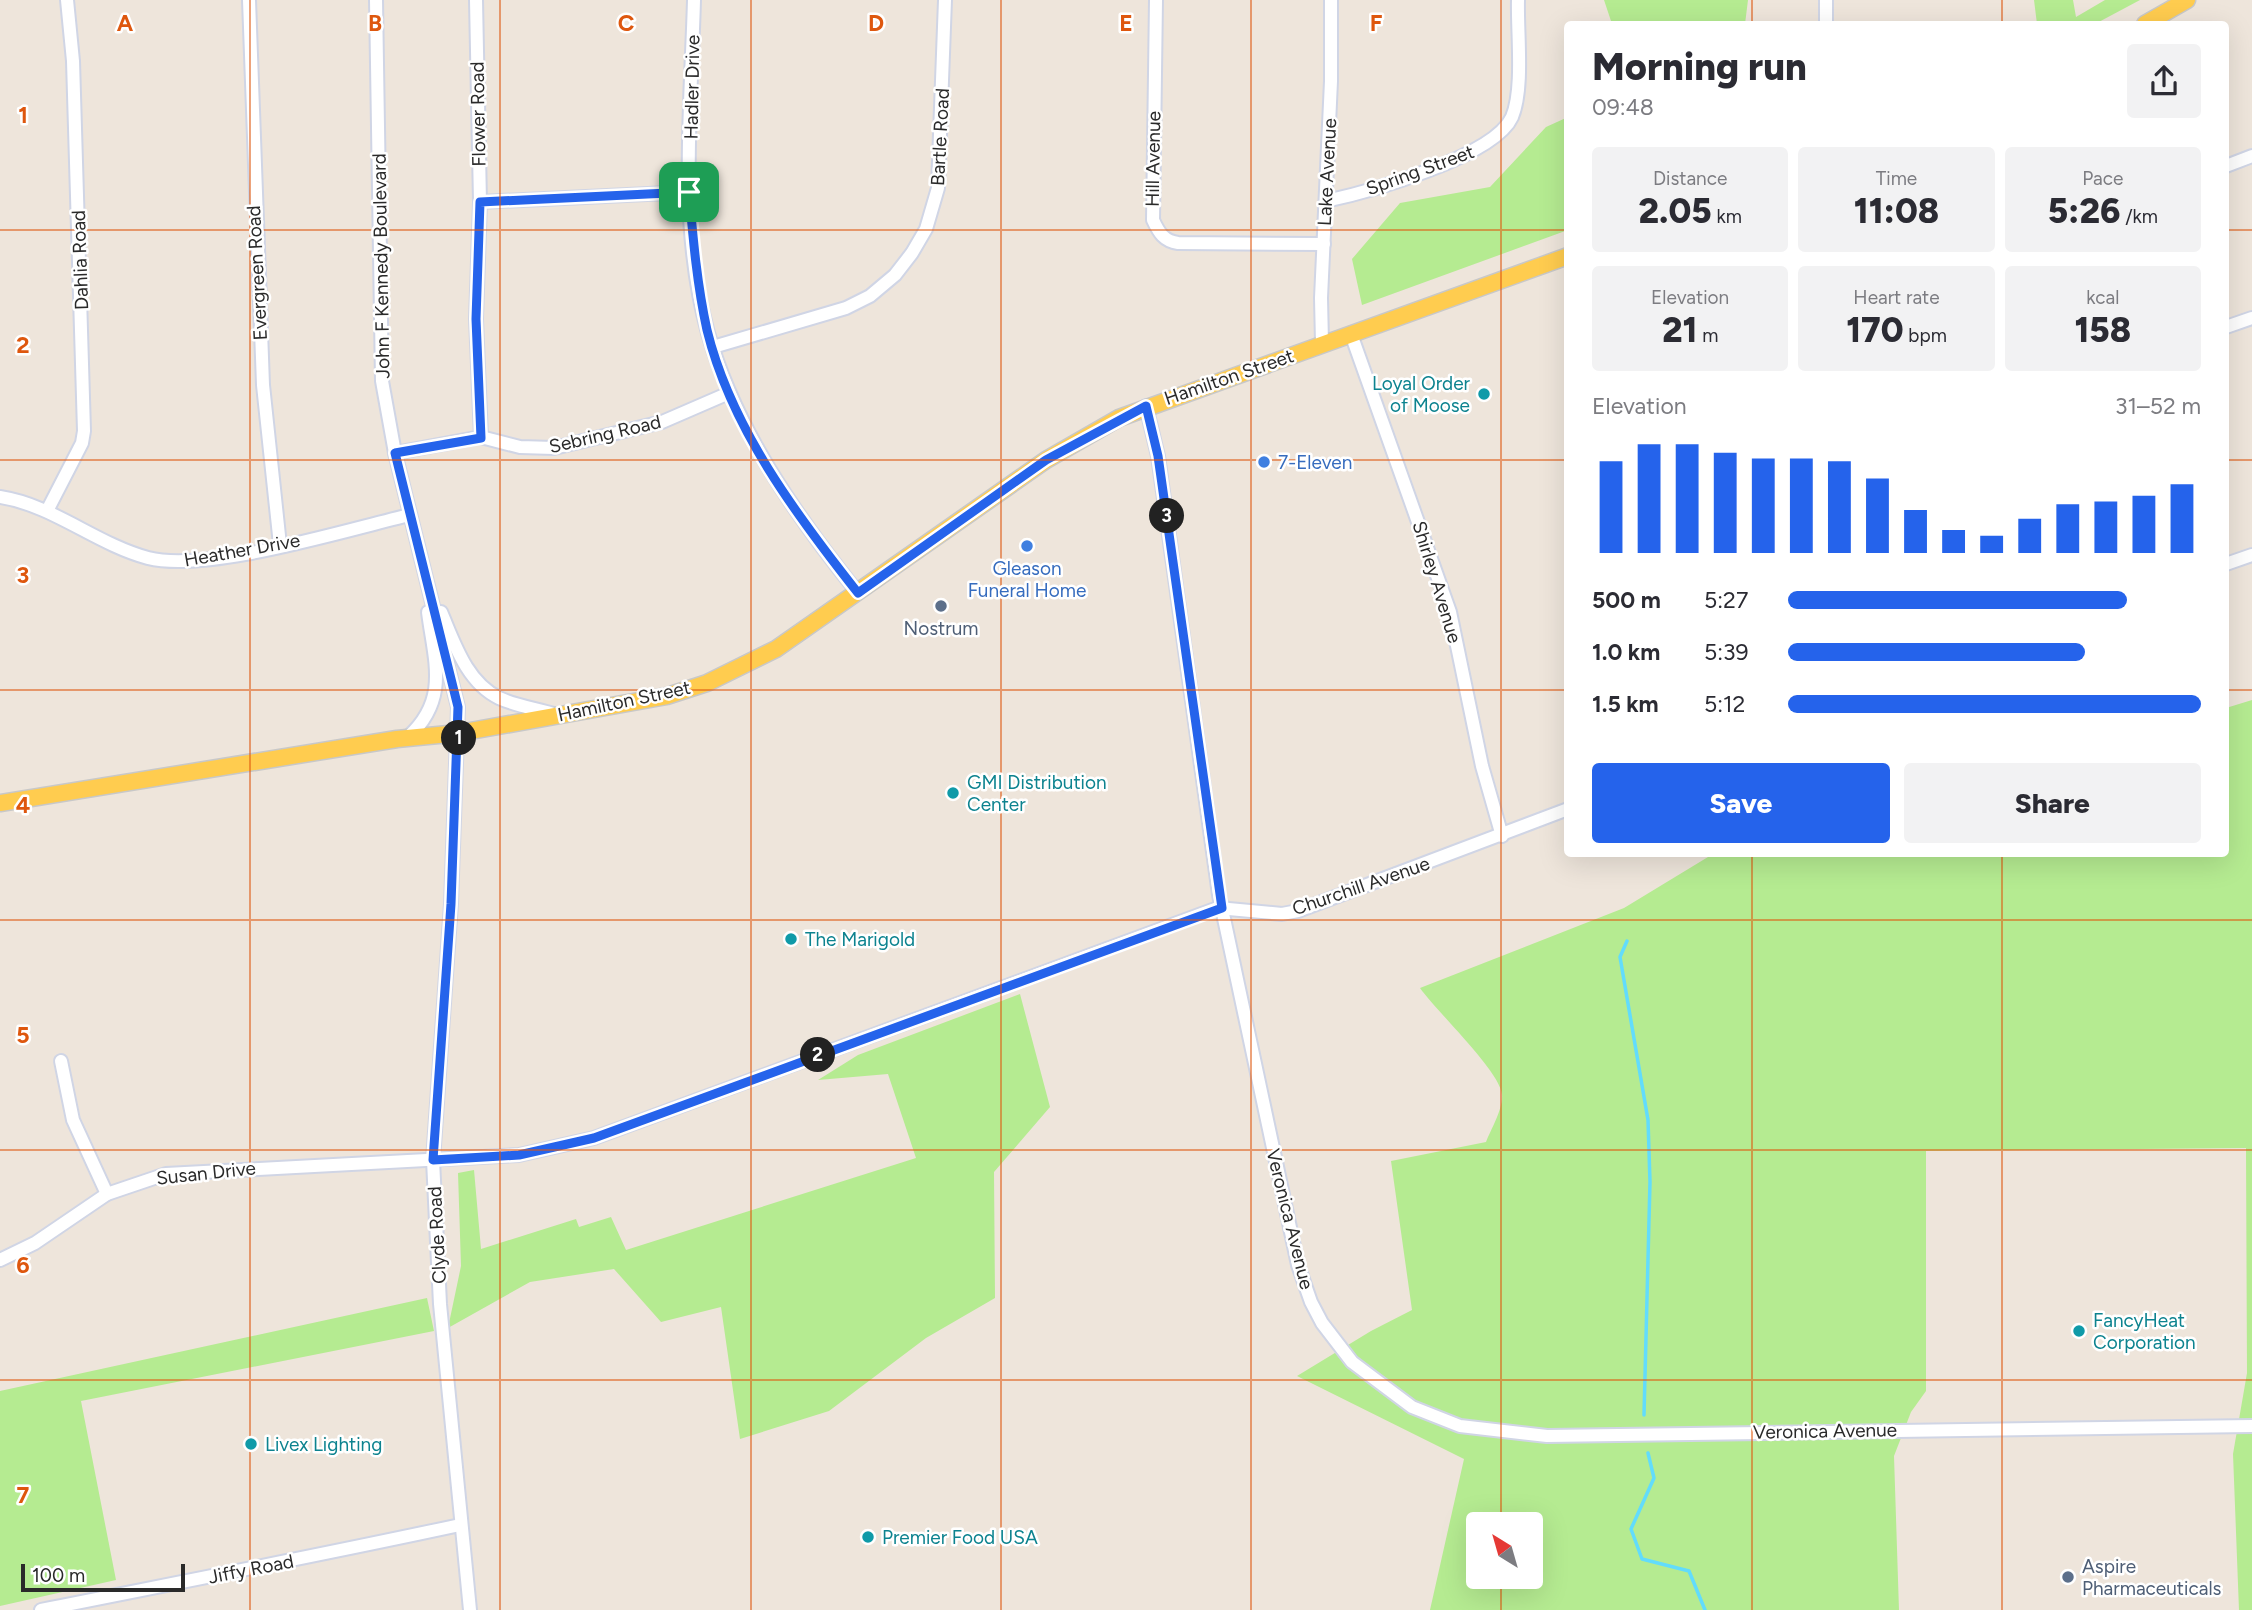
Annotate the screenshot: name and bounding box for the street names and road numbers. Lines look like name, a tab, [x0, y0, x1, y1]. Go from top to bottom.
street label: Hadler Drive	[680, 34, 704, 140]
street label: Flower Road	[466, 61, 490, 167]
street label: Bartle Road	[926, 88, 954, 186]
street label: Hill Avenue	[1141, 111, 1165, 207]
street label: Lake Avenue	[1313, 118, 1341, 226]
street label: Spring Street	[1363, 140, 1477, 200]
street label: John F Kennedy Boulevard	[368, 153, 394, 379]
street label: Evergreen Road	[242, 205, 272, 341]
street label: Dahlia Road	[67, 210, 93, 310]
street label: Hamilton Street	[1161, 344, 1297, 410]
street label: Sebring Road	[547, 410, 663, 458]
street label: Shirley Avenue	[1408, 518, 1466, 646]
street label: Heather Drive	[182, 528, 302, 572]
street label: Hamilton Street	[555, 676, 693, 726]
street label: Churchill Avenue	[1289, 852, 1433, 920]
street label: Veronica Avenue	[1261, 1146, 1319, 1292]
street label: Susan Drive	[155, 1156, 257, 1190]
street label: Clyde Road	[423, 1186, 451, 1284]
street label: Veronica Avenue	[1753, 1418, 1897, 1444]
street label: Jiffy Road	[206, 1549, 296, 1589]

